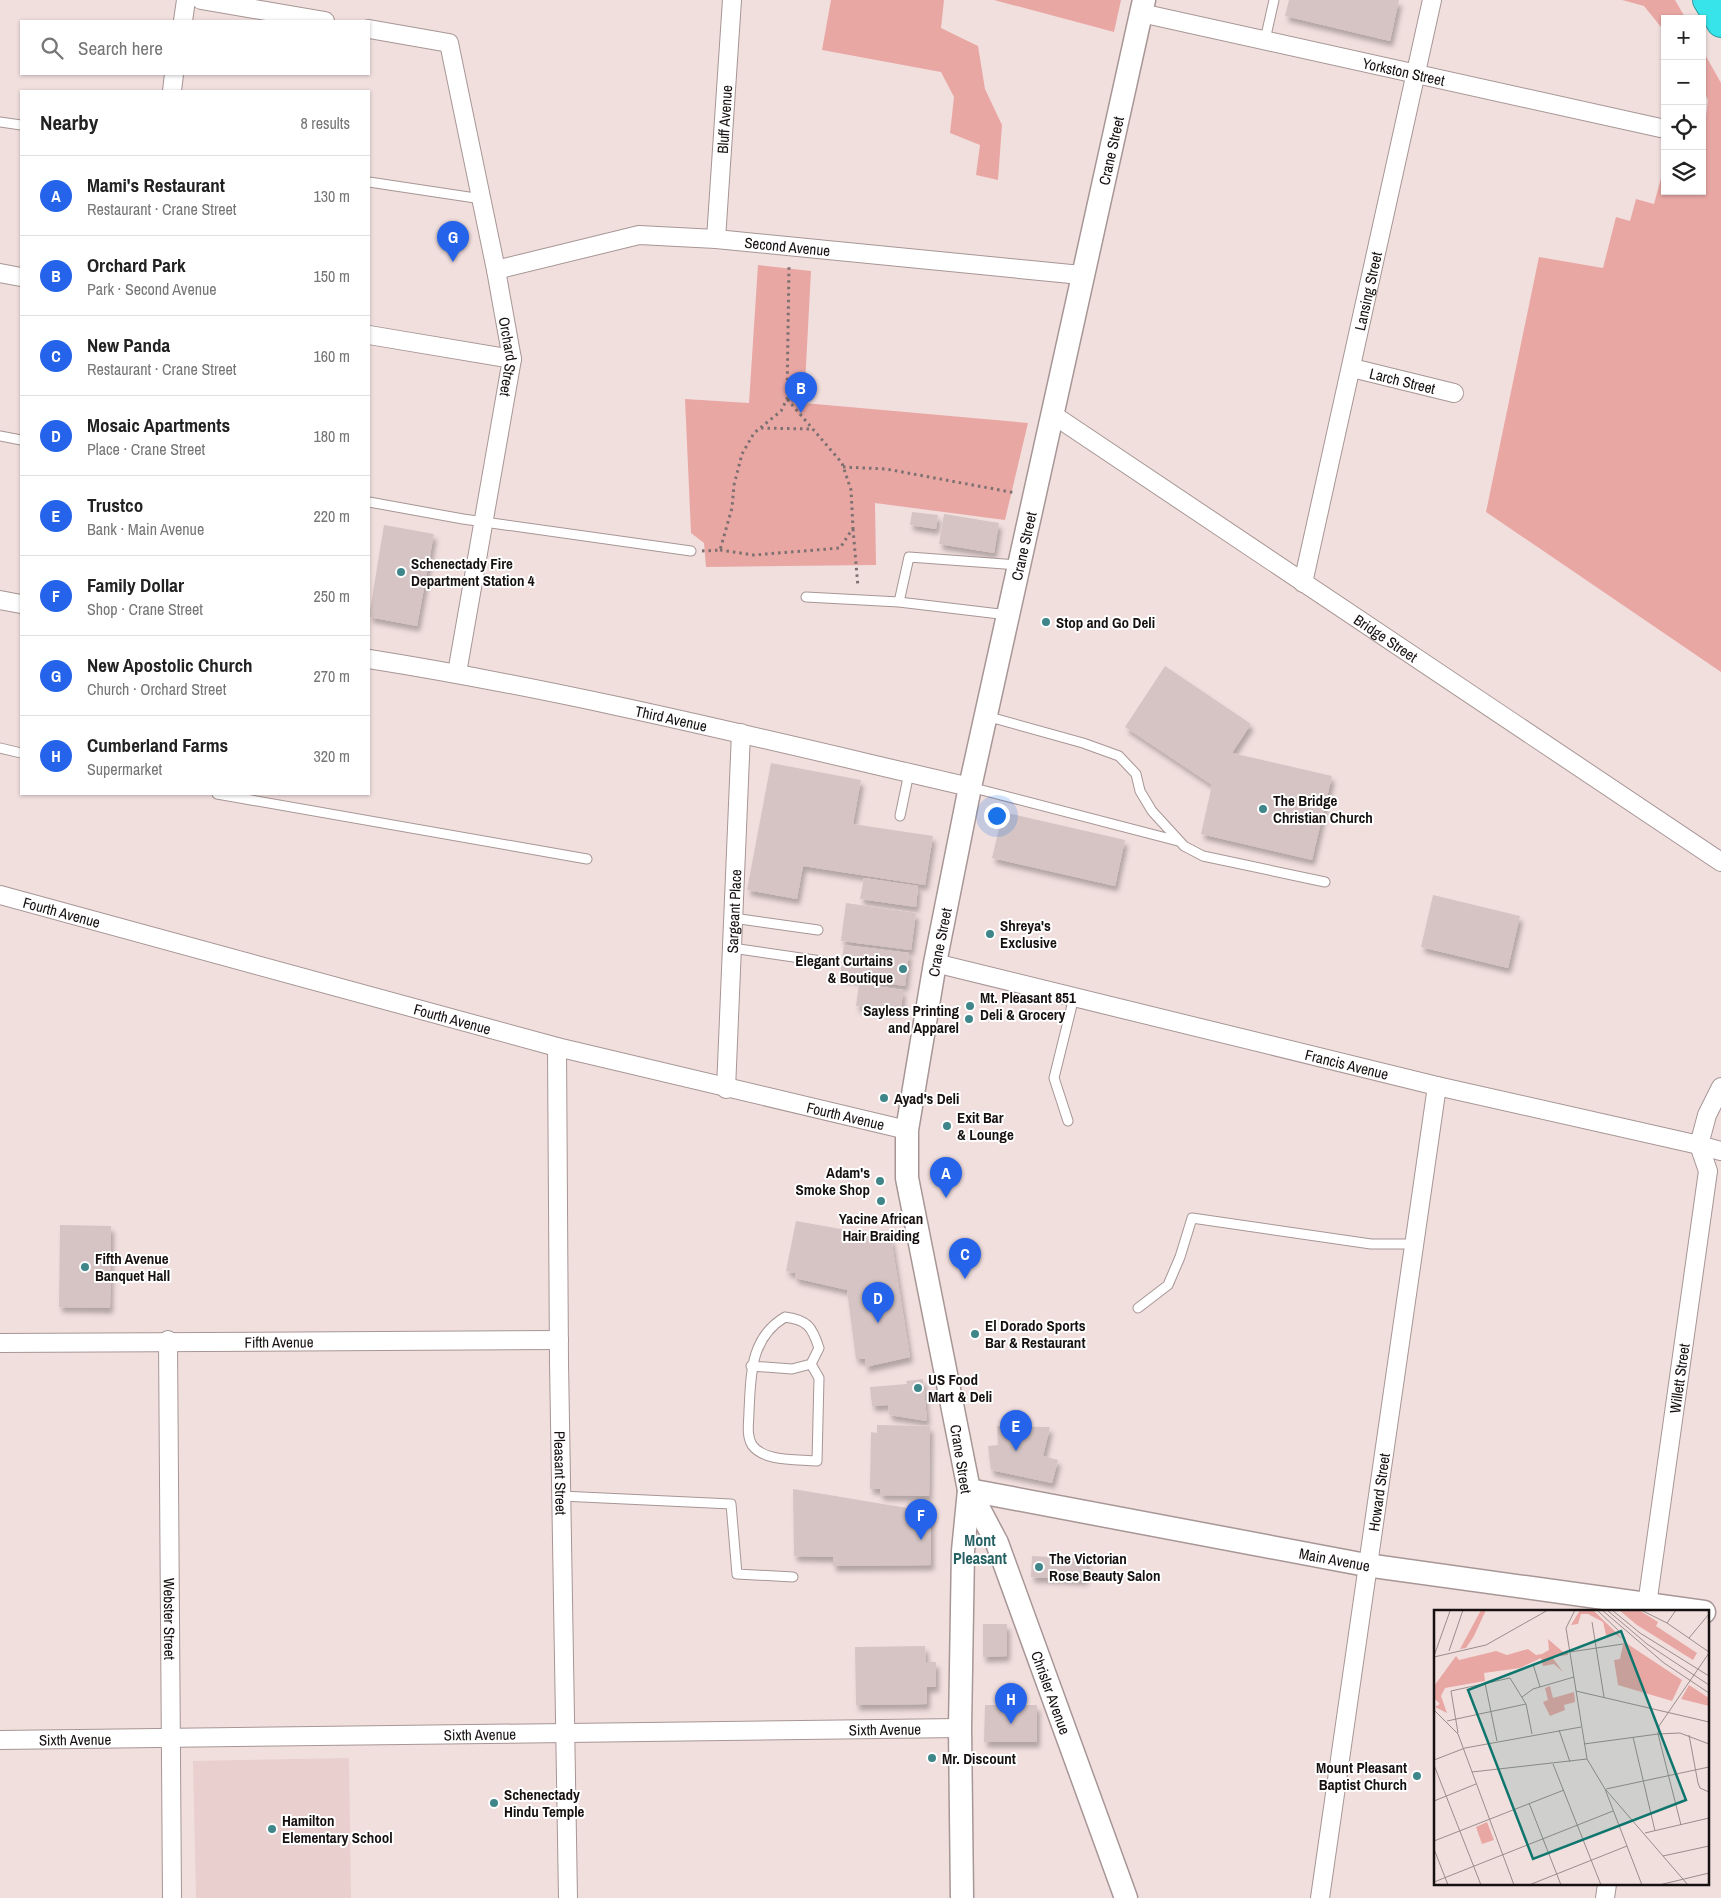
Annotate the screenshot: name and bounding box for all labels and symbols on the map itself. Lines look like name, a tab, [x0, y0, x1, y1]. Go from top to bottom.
street label: Yorkston Street	[1360, 52, 1447, 91]
street label: Bluff Avenue	[711, 84, 737, 154]
street label: Crane Street	[1093, 114, 1129, 187]
pin: G	[437, 221, 469, 262]
street label: Second Avenue	[743, 231, 831, 261]
street label: Lansing Street	[1349, 249, 1387, 332]
street label: Orchard Street	[494, 315, 523, 399]
street label: Larch Street	[1367, 362, 1438, 399]
pin: B	[785, 372, 817, 413]
street label: Crane Street	[1005, 509, 1041, 582]
place label: Schenectady Fire Department Station 4	[411, 553, 535, 591]
marker: Schenectady Fire Department Station 4	[395, 566, 407, 578]
street label: Bridge Street	[1350, 609, 1422, 667]
place label: Stop and Go Deli	[1056, 612, 1155, 633]
marker: Stop and Go Deli	[1040, 616, 1052, 628]
street label: Third Avenue	[633, 700, 709, 736]
place label: The Bridge Christian Church	[1273, 790, 1373, 828]
your location	[984, 803, 1010, 829]
marker: The Bridge Christian Church	[1257, 803, 1269, 815]
street label: Sargeant Place	[721, 869, 746, 954]
street label: Fourth Avenue	[21, 891, 103, 932]
street label: Crane Street	[922, 905, 956, 978]
place label: Shreya's Exclusive	[1000, 915, 1057, 953]
marker: Shreya's Exclusive	[984, 928, 996, 940]
place label: Elegant Curtains & Boutique	[795, 950, 893, 988]
marker: Elegant Curtains & Boutique	[897, 963, 909, 975]
place label: Mt. Pleasant 851 Deli & Grocery	[980, 987, 1076, 1025]
street label: Fourth Avenue	[411, 998, 494, 1039]
place label: Sayless Printing and Apparel	[863, 1000, 959, 1038]
marker: Mt. Pleasant 851 Deli & Grocery	[964, 1000, 976, 1012]
marker: Sayless Printing and Apparel	[963, 1013, 975, 1025]
street label: Francis Avenue	[1303, 1044, 1391, 1084]
place label: Ayad's Deli	[894, 1088, 959, 1109]
marker: Ayad's Deli	[878, 1092, 890, 1104]
street label: Fourth Avenue	[805, 1096, 887, 1135]
place label: Exit Bar & Lounge	[957, 1107, 1014, 1145]
marker: Exit Bar & Lounge	[941, 1120, 953, 1132]
pin: A	[930, 1157, 962, 1198]
place label: Adam's Smoke Shop	[795, 1162, 870, 1200]
marker: Adam's Smoke Shop	[874, 1175, 886, 1187]
marker: Yacine African Hair Braiding	[875, 1195, 887, 1207]
place label: Yacine African Hair Braiding	[839, 1208, 923, 1246]
pin: C	[949, 1238, 981, 1279]
place label: Fifth Avenue Banquet Hall	[95, 1248, 170, 1286]
marker: Fifth Avenue Banquet Hall	[79, 1261, 91, 1273]
pin: D	[862, 1282, 894, 1323]
place label: El Dorado Sports Bar & Restaurant	[985, 1315, 1086, 1353]
marker: El Dorado Sports Bar & Restaurant	[969, 1328, 981, 1340]
street label: Fifth Avenue	[244, 1331, 314, 1352]
street label: Willett Street	[1664, 1341, 1694, 1415]
place label: US Food Mart & Deli	[928, 1369, 992, 1407]
marker: US Food Mart & Deli	[912, 1382, 924, 1394]
pin: E	[1000, 1410, 1032, 1451]
street label: Crane Street	[945, 1423, 977, 1496]
street label: Pleasant Street	[550, 1431, 572, 1516]
street label: Howard Street	[1362, 1451, 1395, 1533]
pin: F	[905, 1499, 937, 1540]
district label: Mont Pleasant	[953, 1529, 1008, 1569]
street label: Main Avenue	[1297, 1542, 1371, 1576]
place label: The Victorian Rose Beauty Salon	[1049, 1548, 1160, 1586]
marker: The Victorian Rose Beauty Salon	[1033, 1561, 1045, 1573]
street label: Webster Street	[159, 1578, 181, 1661]
inset map	[1434, 1610, 1708, 1886]
street label: Chrisler Avenue	[1027, 1648, 1076, 1737]
pin: H	[995, 1683, 1027, 1724]
street label: Sixth Avenue	[849, 1718, 921, 1740]
street label: Sixth Avenue	[444, 1723, 516, 1745]
street label: Sixth Avenue	[39, 1728, 111, 1750]
place label: Mr. Discount	[942, 1748, 1016, 1769]
marker: Mr. Discount	[926, 1752, 938, 1764]
place label: Mount Pleasant Baptist Church	[1316, 1757, 1407, 1795]
marker: Mount Pleasant Baptist Church	[1411, 1770, 1423, 1782]
place label: Schenectady Hindu Temple	[504, 1784, 585, 1822]
marker: Schenectady Hindu Temple	[488, 1797, 500, 1809]
place label: Hamilton Elementary School	[282, 1810, 393, 1848]
marker: Hamilton Elementary School	[266, 1823, 278, 1835]

